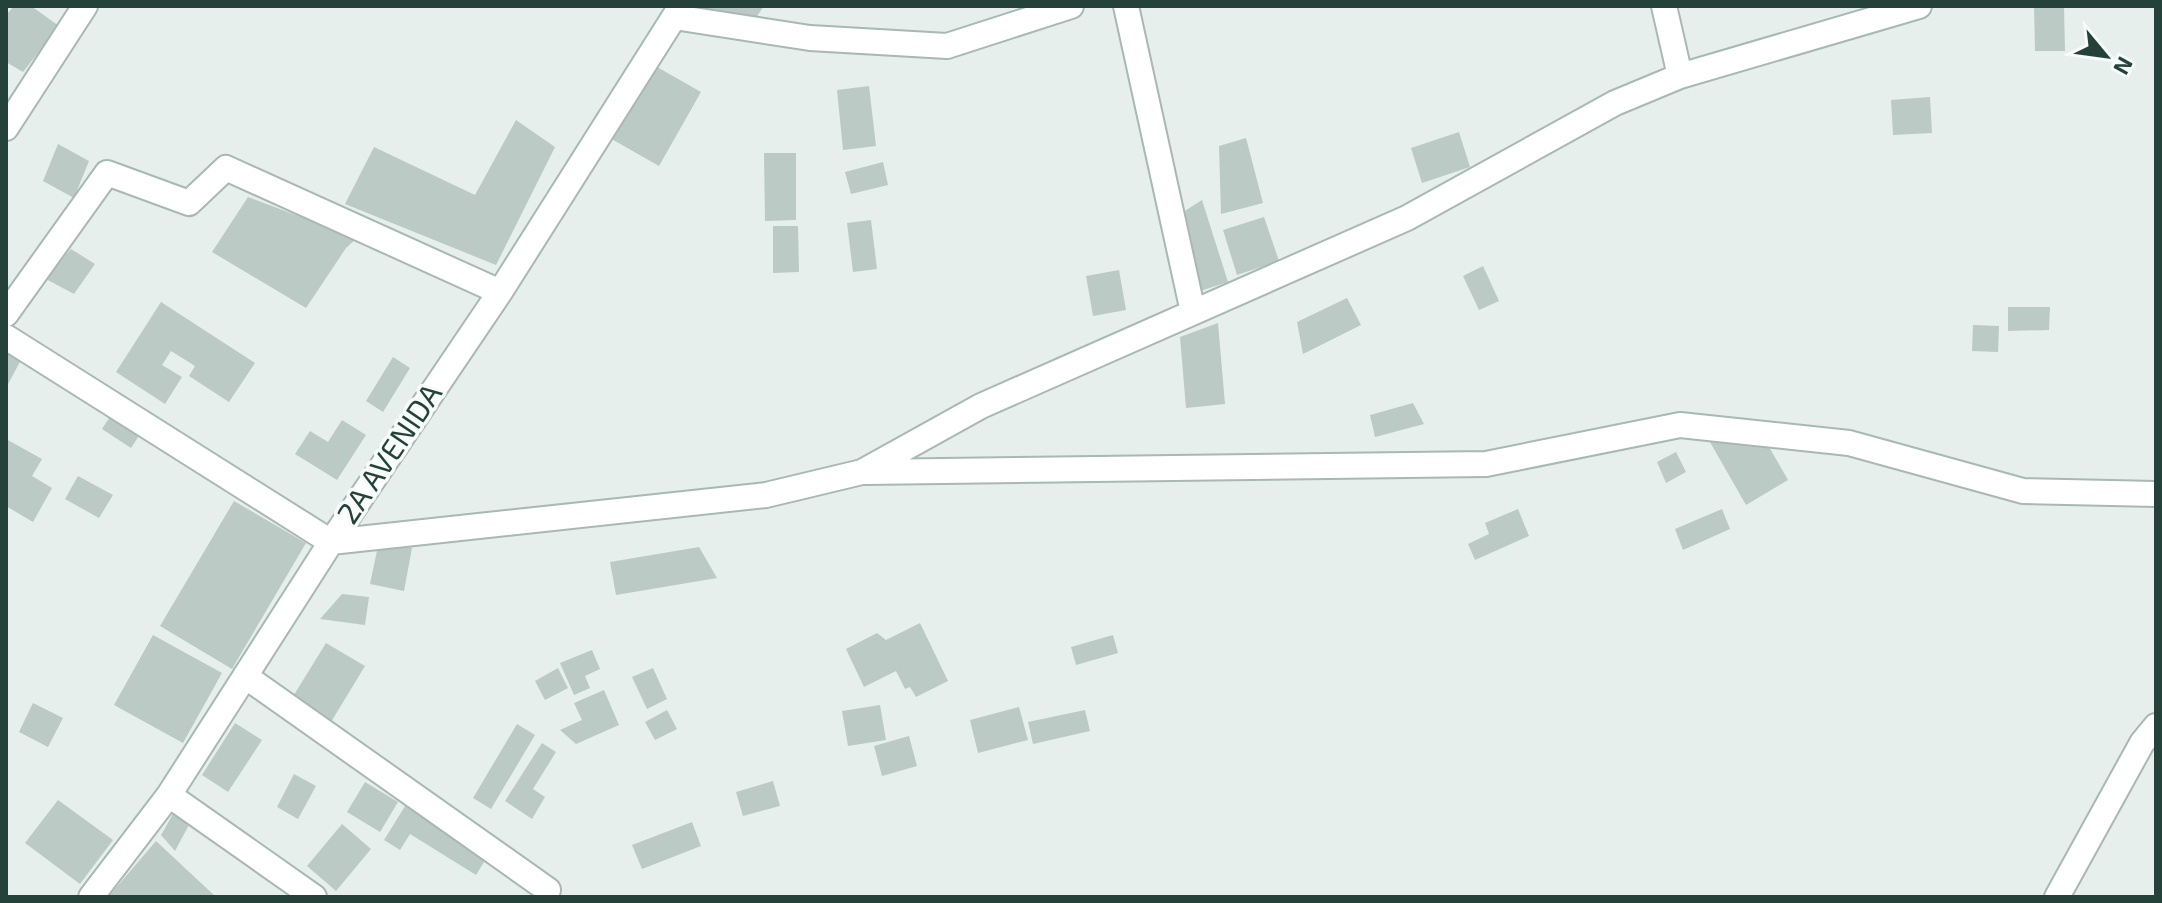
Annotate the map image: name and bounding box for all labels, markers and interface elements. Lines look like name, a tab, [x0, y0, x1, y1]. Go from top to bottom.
north arrow	[2066, 16, 2146, 96]
text: N	[2109, 53, 2140, 79]
street label: 2A AVENIDA	[328, 376, 448, 530]

